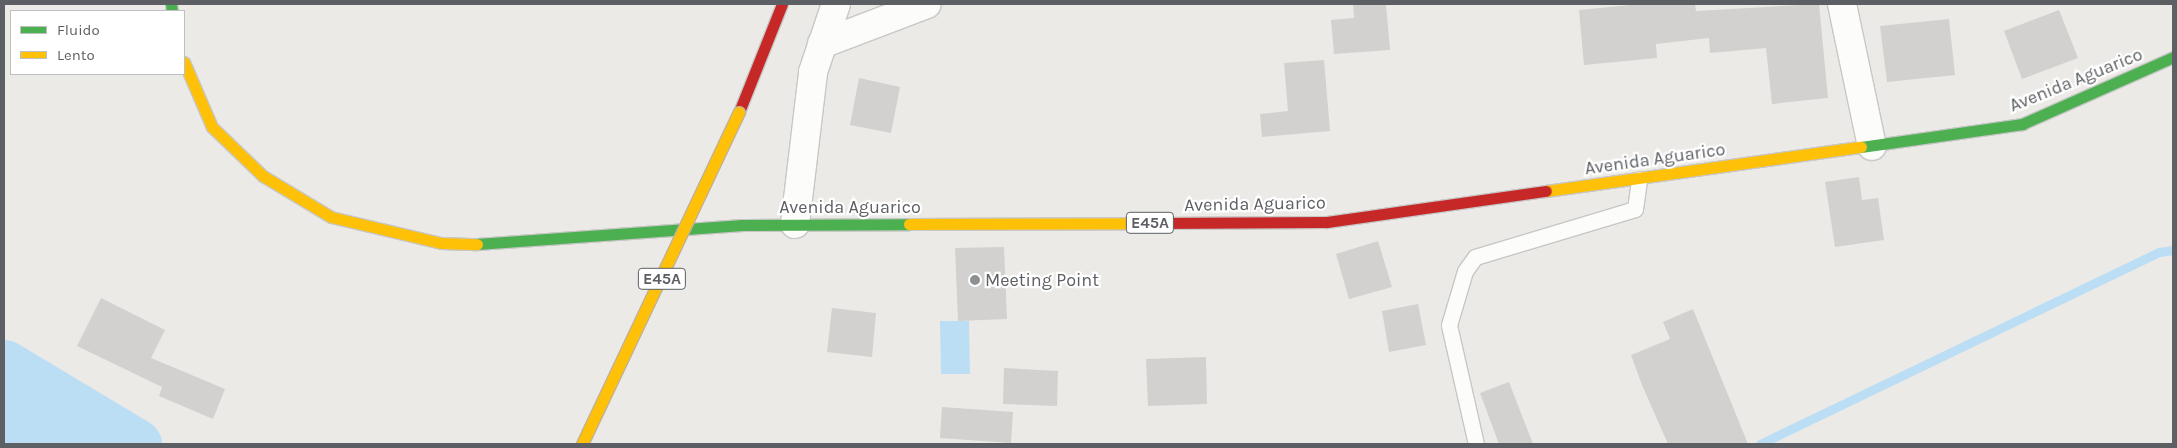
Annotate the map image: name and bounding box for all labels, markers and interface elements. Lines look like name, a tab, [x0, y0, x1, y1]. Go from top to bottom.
legend	[10, 10, 185, 75]
text: Fluido	[57, 21, 100, 39]
street label: Avenida Aguarico	[2006, 43, 2146, 117]
text: Lento	[57, 46, 95, 64]
street label: Avenida Aguarico	[1583, 138, 1727, 180]
street label: Avenida Aguarico	[1184, 192, 1326, 216]
street label: Avenida Aguarico	[779, 196, 921, 218]
road number: E45A	[1125, 210, 1175, 237]
road number: E45A	[637, 266, 687, 292]
place label: Meeting Point	[985, 269, 1099, 291]
marker: Meeting Point	[969, 274, 981, 286]

